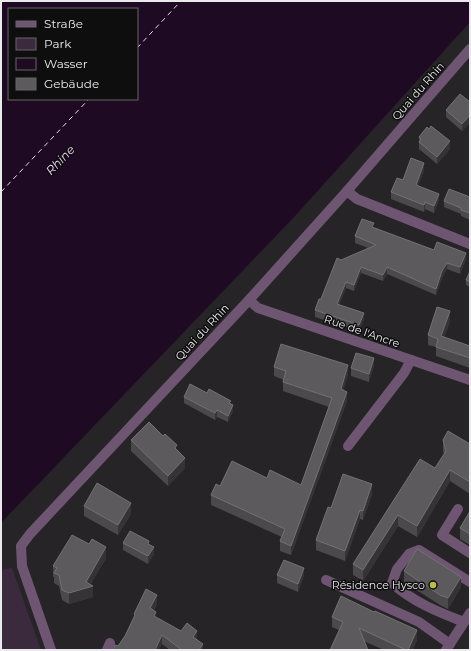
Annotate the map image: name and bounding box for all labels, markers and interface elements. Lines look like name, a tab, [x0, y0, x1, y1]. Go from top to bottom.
legend	[8, 8, 138, 100]
text: Straße	[44, 16, 83, 31]
text: Park	[44, 36, 72, 51]
text: Wasser	[44, 56, 88, 71]
street label: Quai du Rhin	[389, 59, 447, 123]
text: Gebäude	[44, 76, 99, 91]
water label: Rhine	[42, 142, 78, 178]
street label: Quai du Rhin	[172, 301, 232, 363]
street label: Rue de l'Ancre	[322, 312, 402, 351]
place label: Résidence Hysco	[332, 578, 425, 592]
marker: Résidence Hysco	[428, 580, 438, 590]

